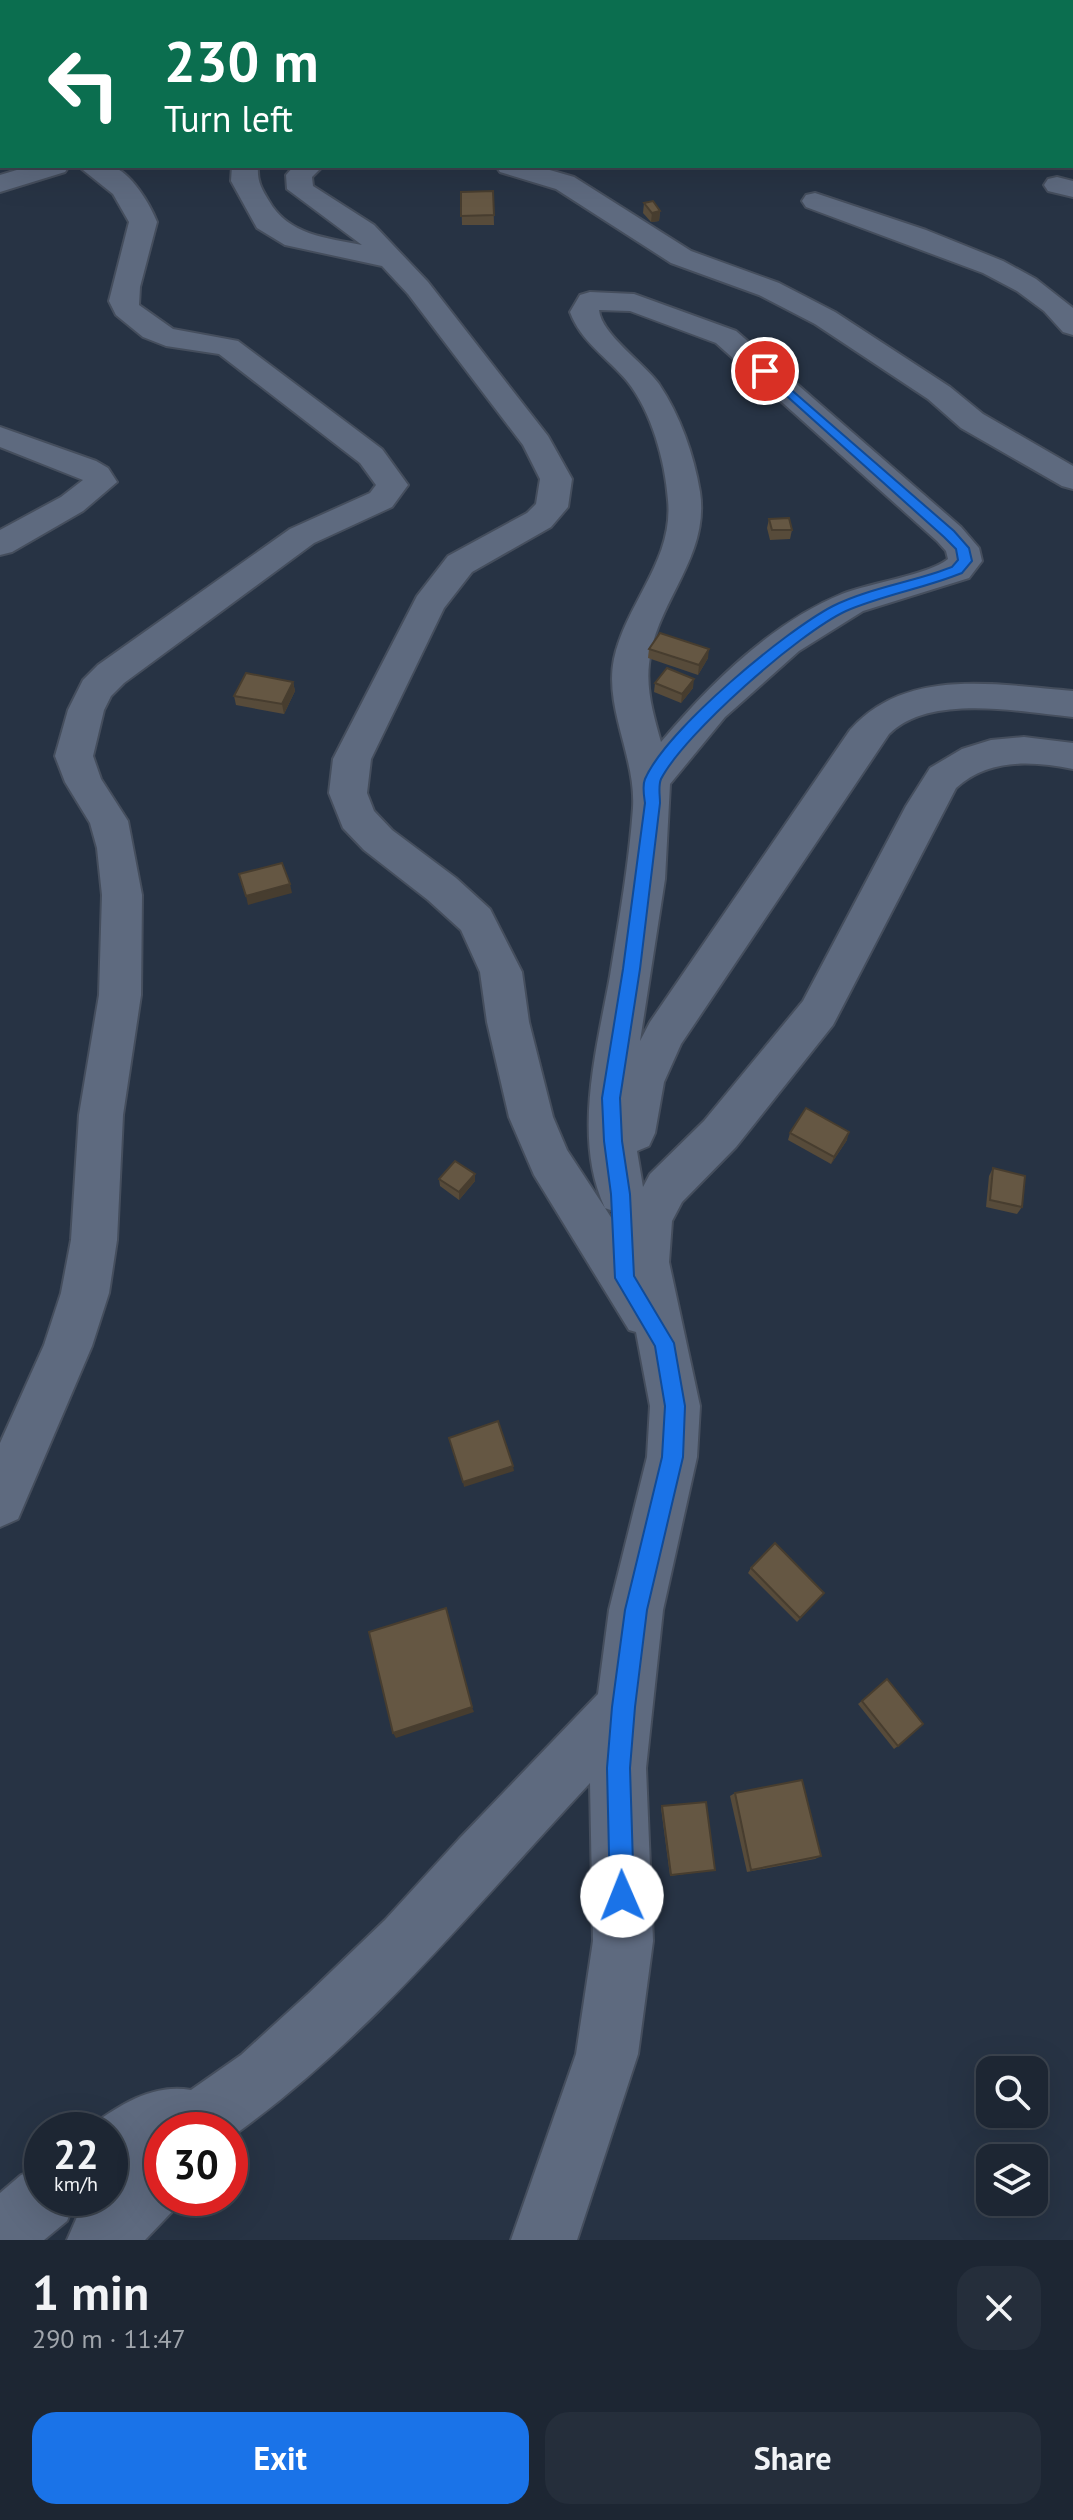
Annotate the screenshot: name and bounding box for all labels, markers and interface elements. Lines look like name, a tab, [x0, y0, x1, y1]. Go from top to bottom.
text: 230 m	[164, 25, 319, 97]
icon: left	[32, 32, 136, 136]
text: Turn left	[164, 95, 293, 142]
pin	[731, 337, 799, 405]
icon: arrive	[743, 349, 787, 393]
position arrow	[580, 1854, 664, 1938]
map controls	[976, 2056, 1048, 2216]
button: search	[976, 2056, 1048, 2128]
speed limit sign: 30	[144, 2112, 248, 2216]
text: 22	[53, 2128, 99, 2180]
button: layers	[976, 2144, 1048, 2216]
text: km/h	[54, 2171, 98, 2197]
text: 1 min	[32, 2261, 149, 2323]
button: close	[957, 2266, 1041, 2350]
text: 290 m · 11:47	[32, 2322, 186, 2355]
button: Exit	[32, 2412, 529, 2504]
button: Share	[545, 2412, 1041, 2504]

